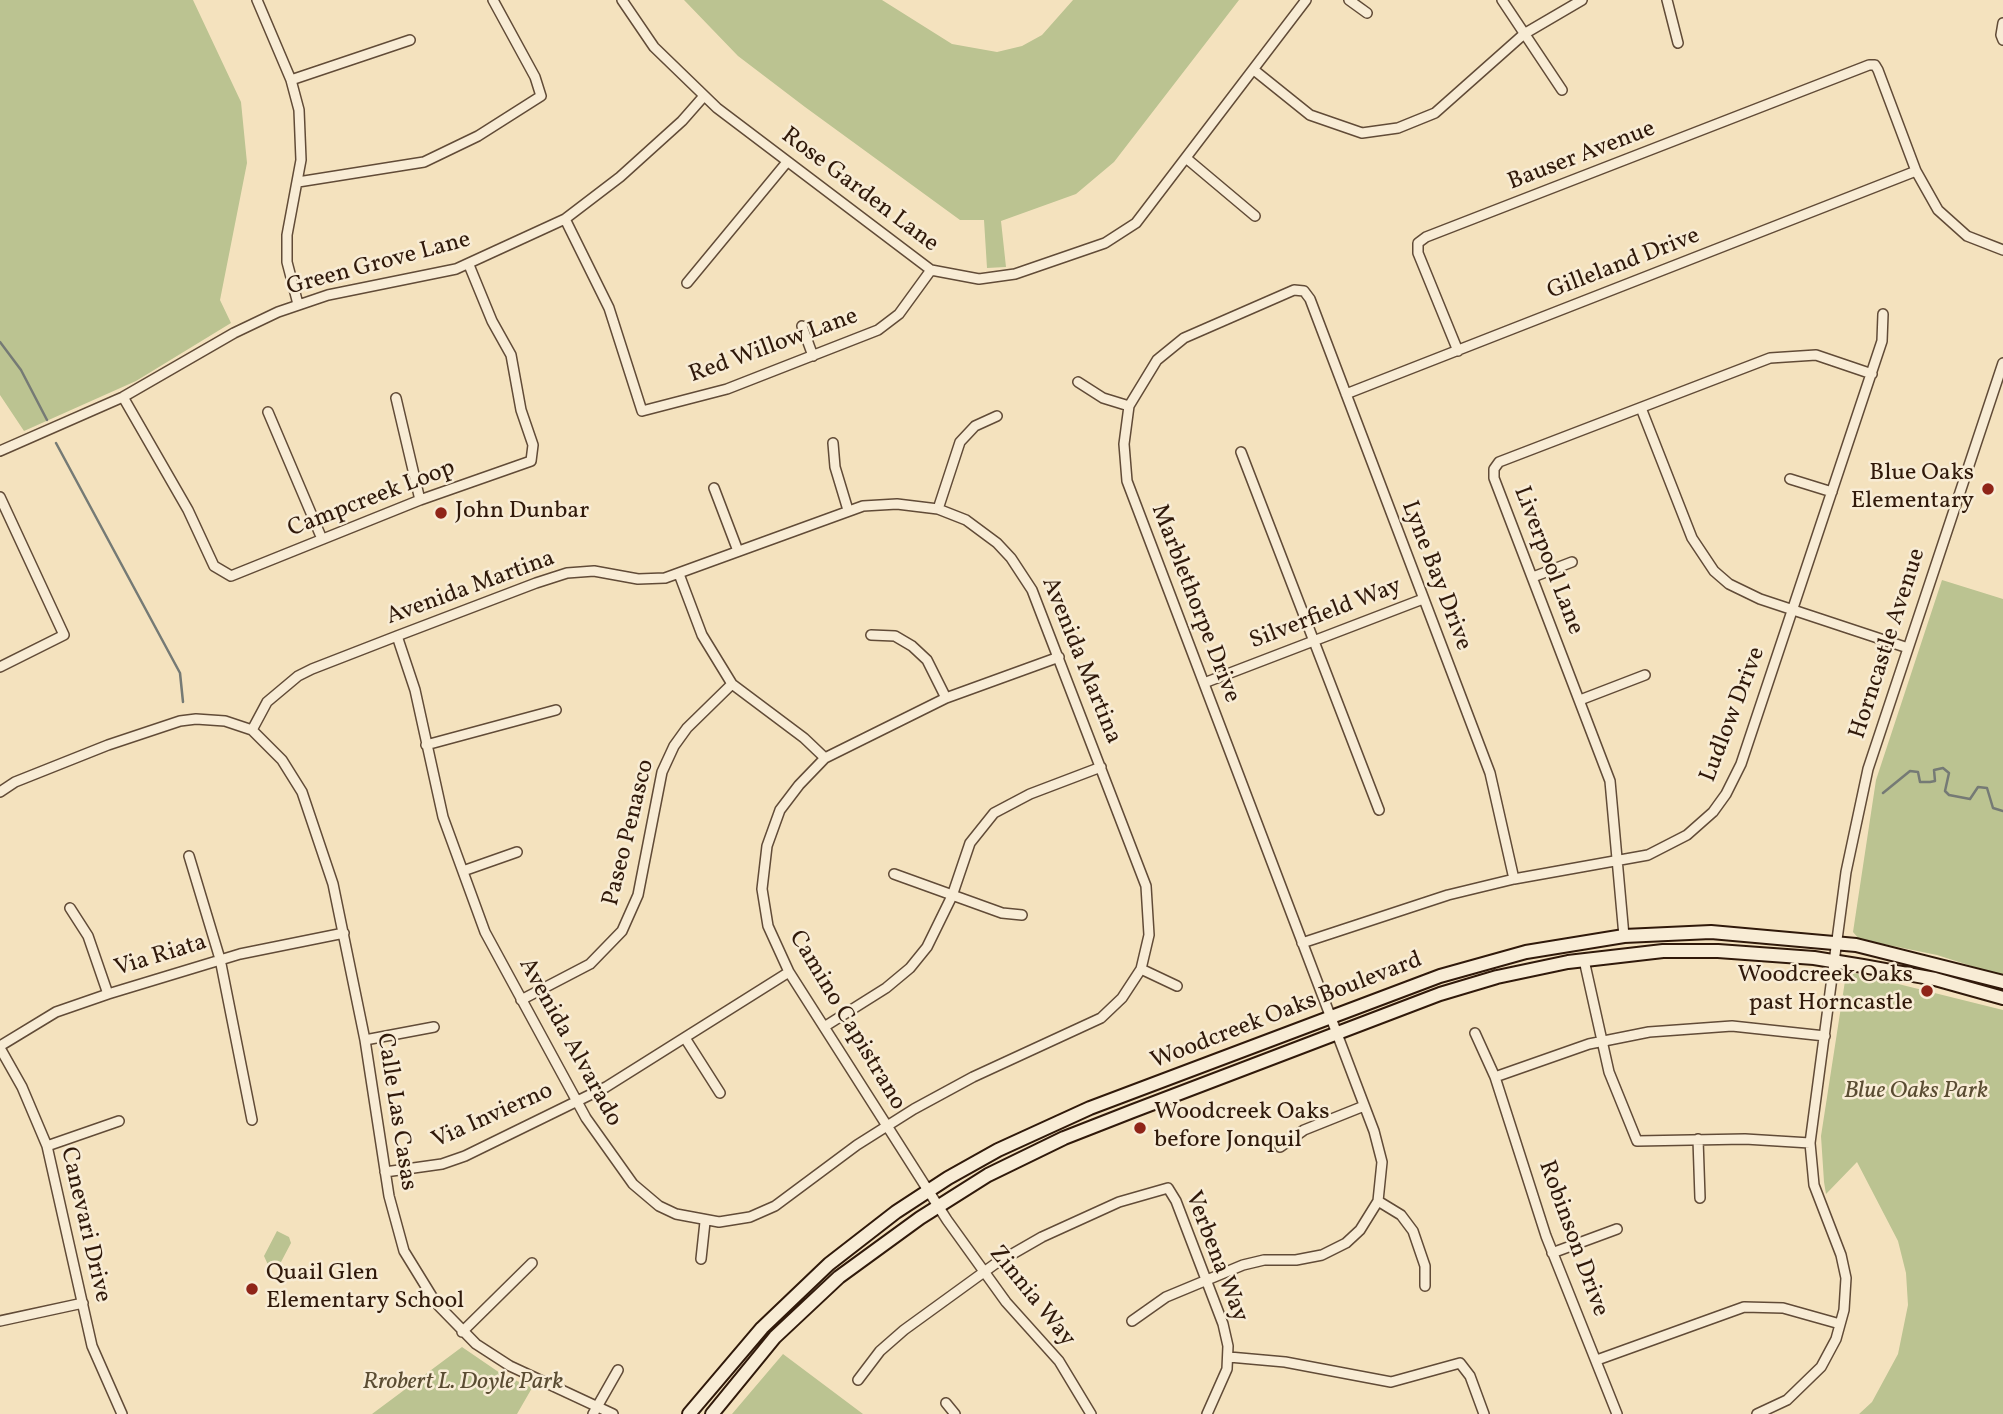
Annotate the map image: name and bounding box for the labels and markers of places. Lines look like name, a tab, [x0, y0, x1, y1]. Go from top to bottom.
place label: Blue Oaks Elementary	[1851, 461, 1974, 517]
marker: Blue Oaks Elementary	[1980, 481, 1996, 497]
place label: John Dunbar	[455, 499, 589, 527]
marker: John Dunbar	[433, 505, 449, 521]
place label: Woodcreek Oaks past Horncastle	[1738, 963, 1913, 1019]
marker: Woodcreek Oaks past Horncastle	[1919, 983, 1935, 999]
place label: Woodcreek Oaks before Jonquil	[1154, 1100, 1329, 1156]
marker: Woodcreek Oaks before Jonquil	[1132, 1120, 1148, 1136]
place label: Quail Glen Elementary School	[266, 1261, 464, 1317]
marker: Quail Glen Elementary School	[244, 1281, 260, 1297]

